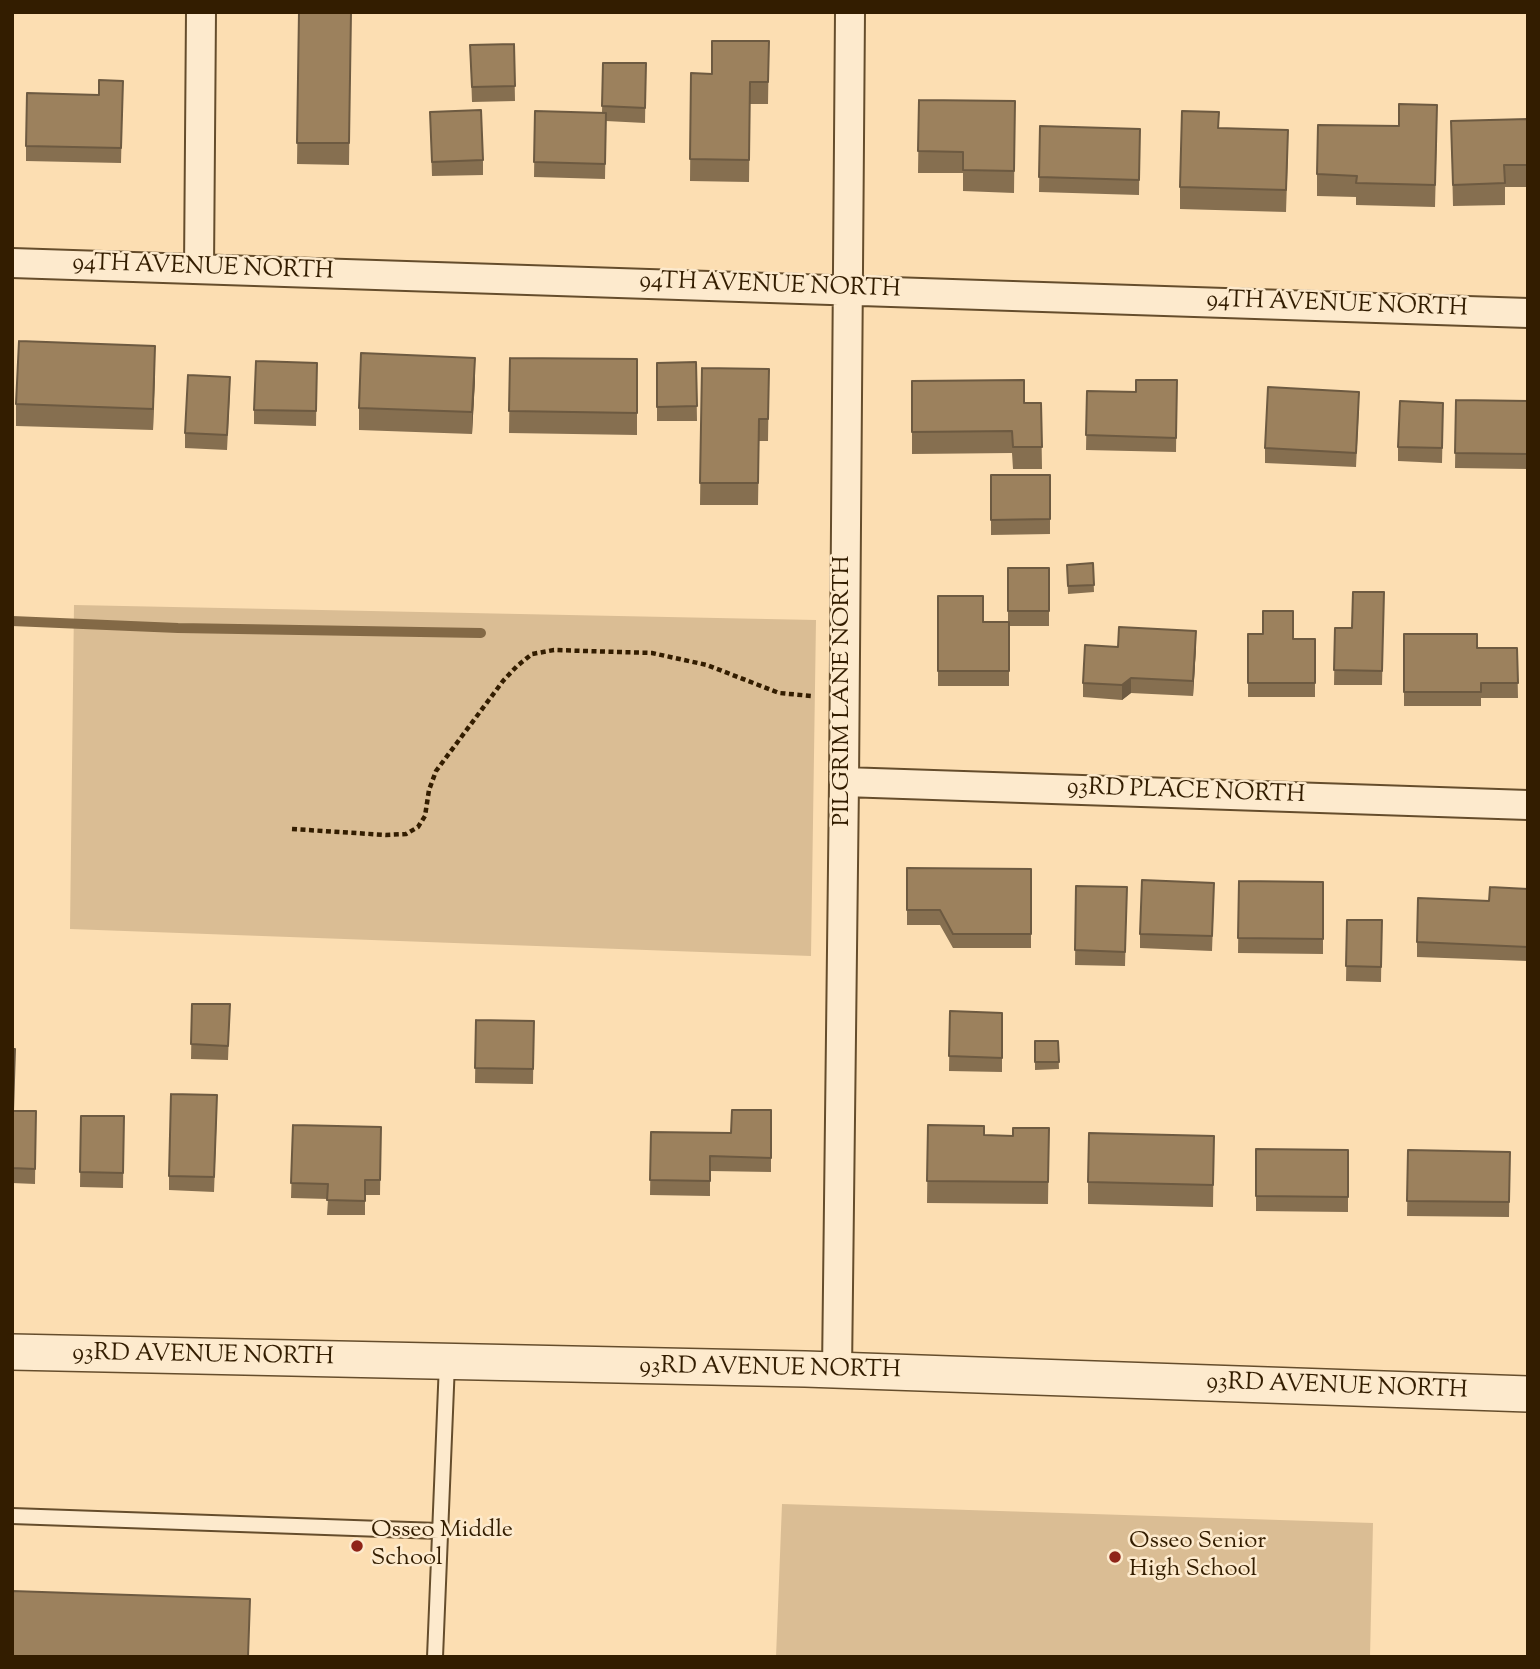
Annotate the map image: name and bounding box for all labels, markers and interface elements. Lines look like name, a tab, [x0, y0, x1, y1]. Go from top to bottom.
street label: 94TH AVENUE NORTH	[72, 250, 334, 288]
street label: 94TH AVENUE NORTH	[639, 268, 901, 306]
street label: 94TH AVENUE NORTH	[1206, 287, 1468, 325]
street label: PILGRIM LANE NORTH	[830, 555, 858, 827]
street label: 93RD PLACE NORTH	[1066, 774, 1306, 812]
street label: 93RD AVENUE NORTH	[72, 1340, 334, 1374]
street label: 93RD AVENUE NORTH	[639, 1353, 901, 1387]
street label: 93RD AVENUE NORTH	[1206, 1369, 1468, 1407]
place label: Osseo Middle School	[371, 1518, 513, 1574]
place label: Osseo Senior High School	[1129, 1529, 1266, 1585]
marker: Osseo Middle School	[349, 1538, 365, 1554]
marker: Osseo Senior High School	[1107, 1549, 1123, 1565]

